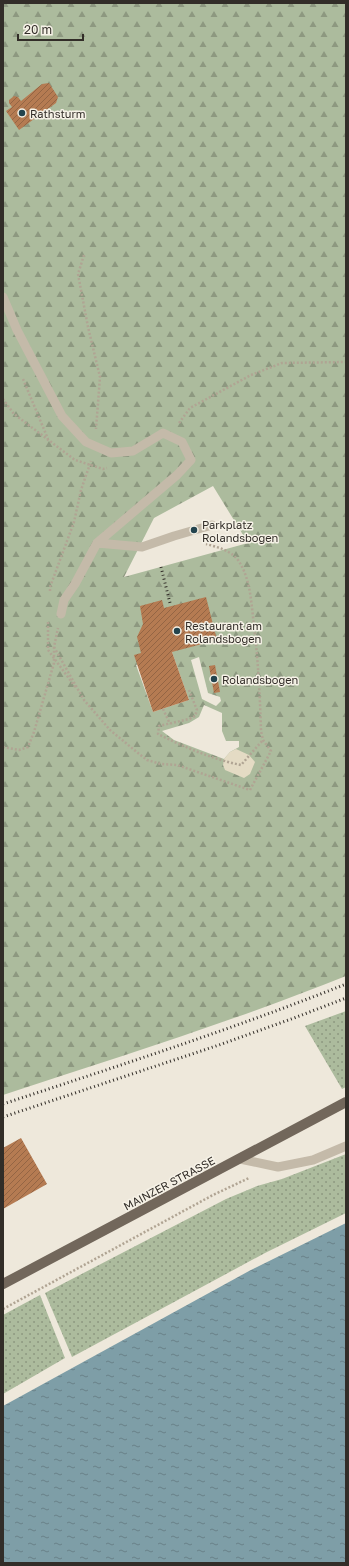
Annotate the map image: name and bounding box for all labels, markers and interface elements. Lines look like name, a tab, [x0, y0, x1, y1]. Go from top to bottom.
scale bar	[18, 16, 83, 42]
text: 20 m	[24, 22, 52, 37]
place label: Rathsturm	[30, 107, 86, 120]
marker: Rathsturm	[17, 108, 27, 118]
place label: Parkplatz Rolandsbogen	[202, 518, 278, 544]
marker: Parkplatz Rolandsbogen	[189, 525, 199, 535]
place label: Restaurant am Rolandsbogen	[185, 619, 262, 645]
marker: Restaurant am Rolandsbogen	[172, 626, 182, 636]
place label: Rolandsbogen	[222, 673, 298, 686]
marker: Rolandsbogen	[209, 674, 219, 684]
street label: MAINZER STRASSE	[121, 1153, 217, 1213]

